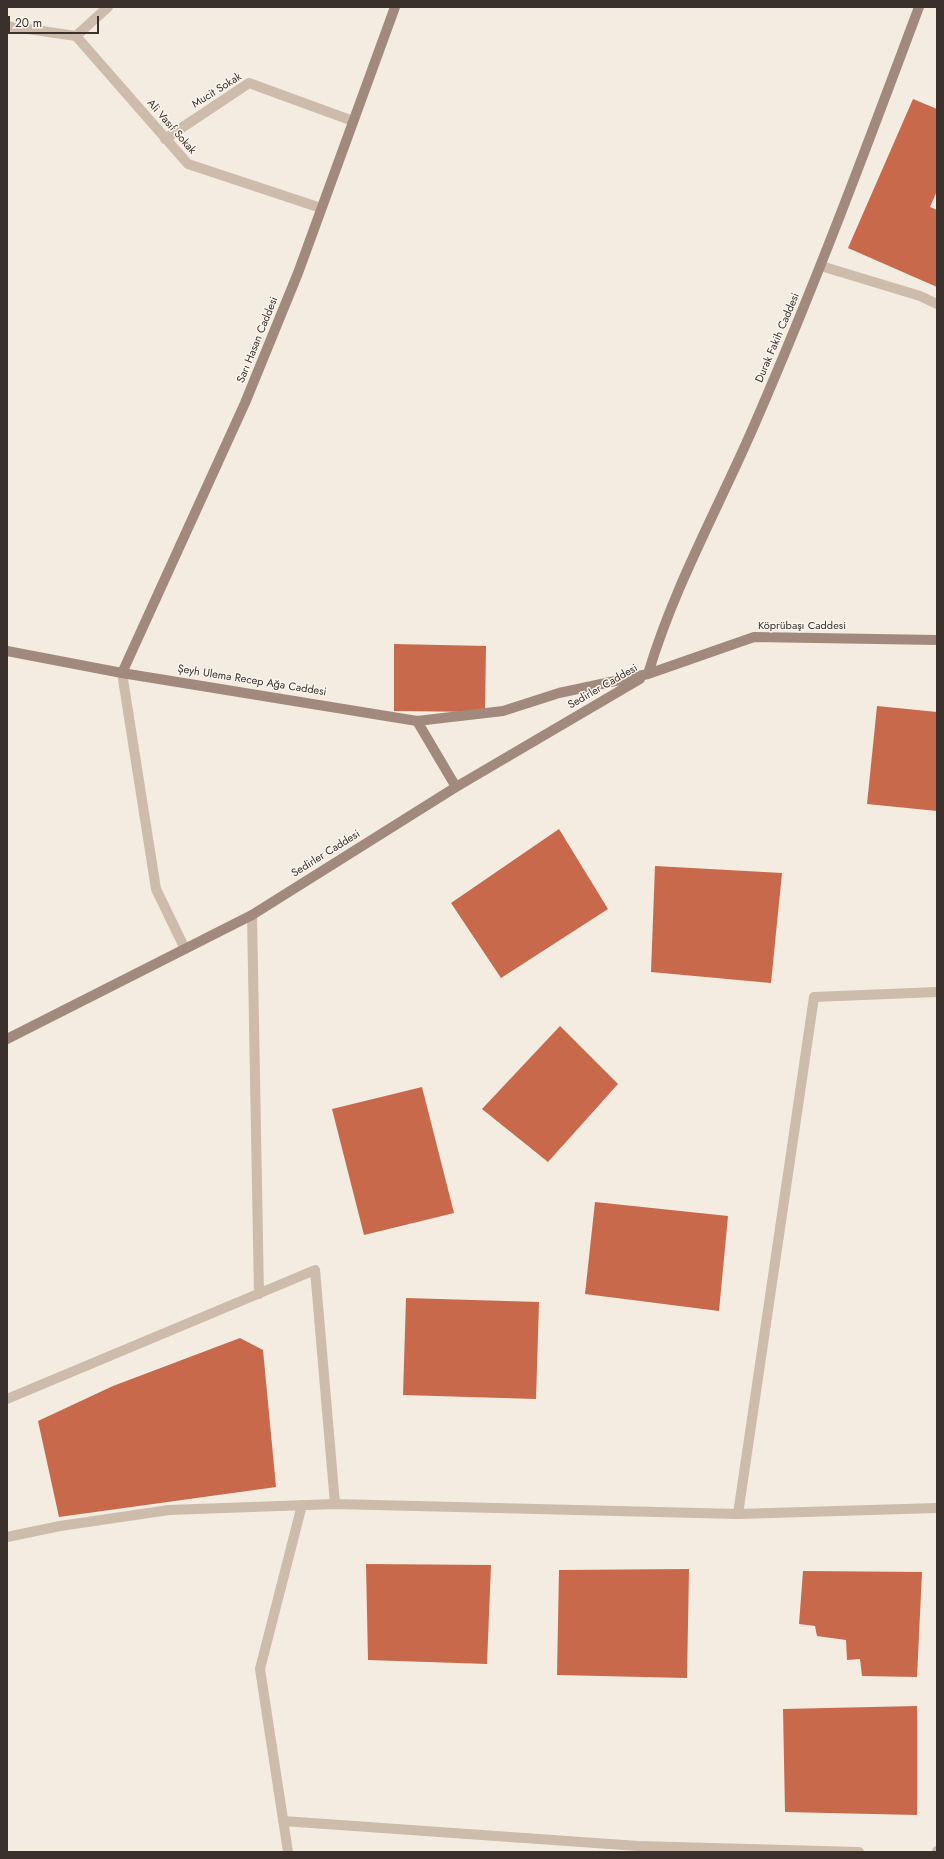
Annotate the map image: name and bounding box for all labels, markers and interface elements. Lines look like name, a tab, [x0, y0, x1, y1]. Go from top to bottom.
scale bar	[10, 8, 101, 34]
text: 20 m	[15, 14, 42, 32]
street label: Mucit Sokak	[190, 71, 244, 111]
street label: Ali Vasıf Sokak	[144, 97, 198, 157]
street label: Durak Fakih Caddesi	[753, 291, 803, 385]
street label: Sarı Hasan Caddesi	[235, 295, 281, 385]
street label: Köprübaşı Caddesi	[758, 619, 846, 633]
street label: Sedirler Caddesi	[566, 662, 640, 712]
street label: Şeyh Ulema Recep Ağa Caddesi	[177, 663, 327, 699]
street label: Sedirler Caddesi	[289, 828, 363, 880]

